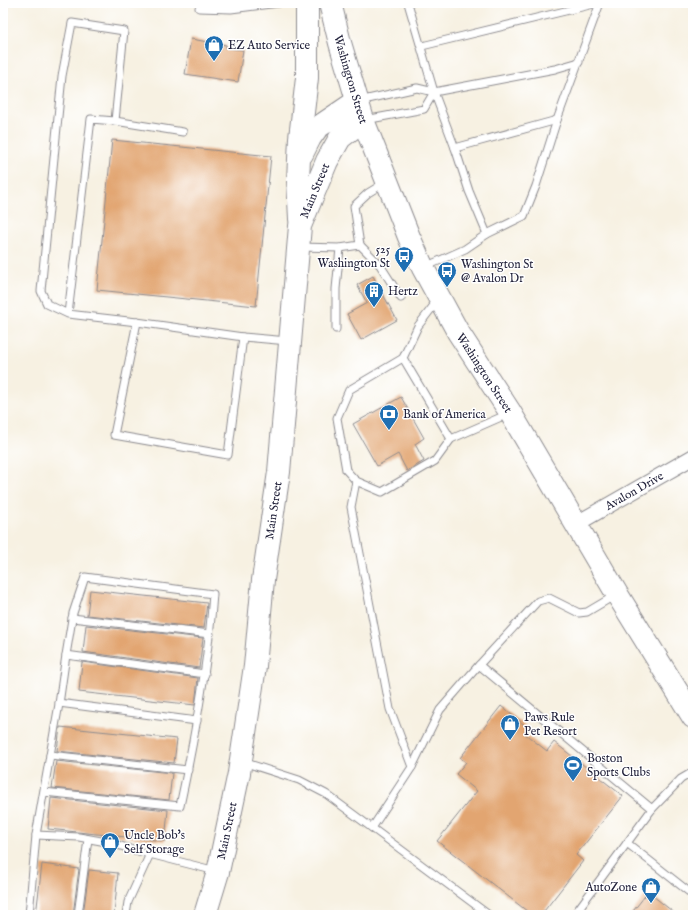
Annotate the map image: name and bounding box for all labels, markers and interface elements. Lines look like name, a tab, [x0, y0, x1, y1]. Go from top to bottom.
street label: Washington Street	[330, 33, 371, 126]
shop icon: EZ Auto Service	[203, 34, 225, 62]
place label: EZ Auto Service	[228, 38, 311, 53]
street label: Main Street	[297, 161, 333, 221]
place label: 525 Washington St	[318, 242, 391, 271]
bus stop icon: 525 Washington St	[393, 245, 415, 273]
place label: Washington St @ Avalon Dr	[461, 257, 533, 286]
bus stop icon: Washington St @ Avalon Dr	[436, 260, 458, 288]
building icon: Hertz	[363, 280, 385, 308]
place label: Hertz	[388, 284, 418, 299]
street label: Washington Street	[453, 330, 516, 416]
bank icon: Bank of America	[378, 403, 400, 431]
place label: Bank of America	[403, 407, 487, 422]
street label: Avalon Drive	[602, 468, 667, 514]
street label: Main Street	[262, 480, 286, 541]
place label: Paws Rule Pet Resort	[524, 710, 577, 739]
shop icon: Paws Rule Pet Resort	[499, 713, 521, 741]
place label: Boston Sports Clubs	[587, 751, 650, 781]
sports icon: Boston Sports Clubs	[562, 754, 584, 782]
street label: Main Street	[214, 801, 241, 861]
place label: Uncle Bob's Self Storage	[124, 828, 185, 857]
shop icon: Uncle Bob's Self Storage	[99, 831, 121, 859]
shop icon: AutoZone	[640, 876, 662, 904]
place label: AutoZone	[584, 880, 637, 895]

